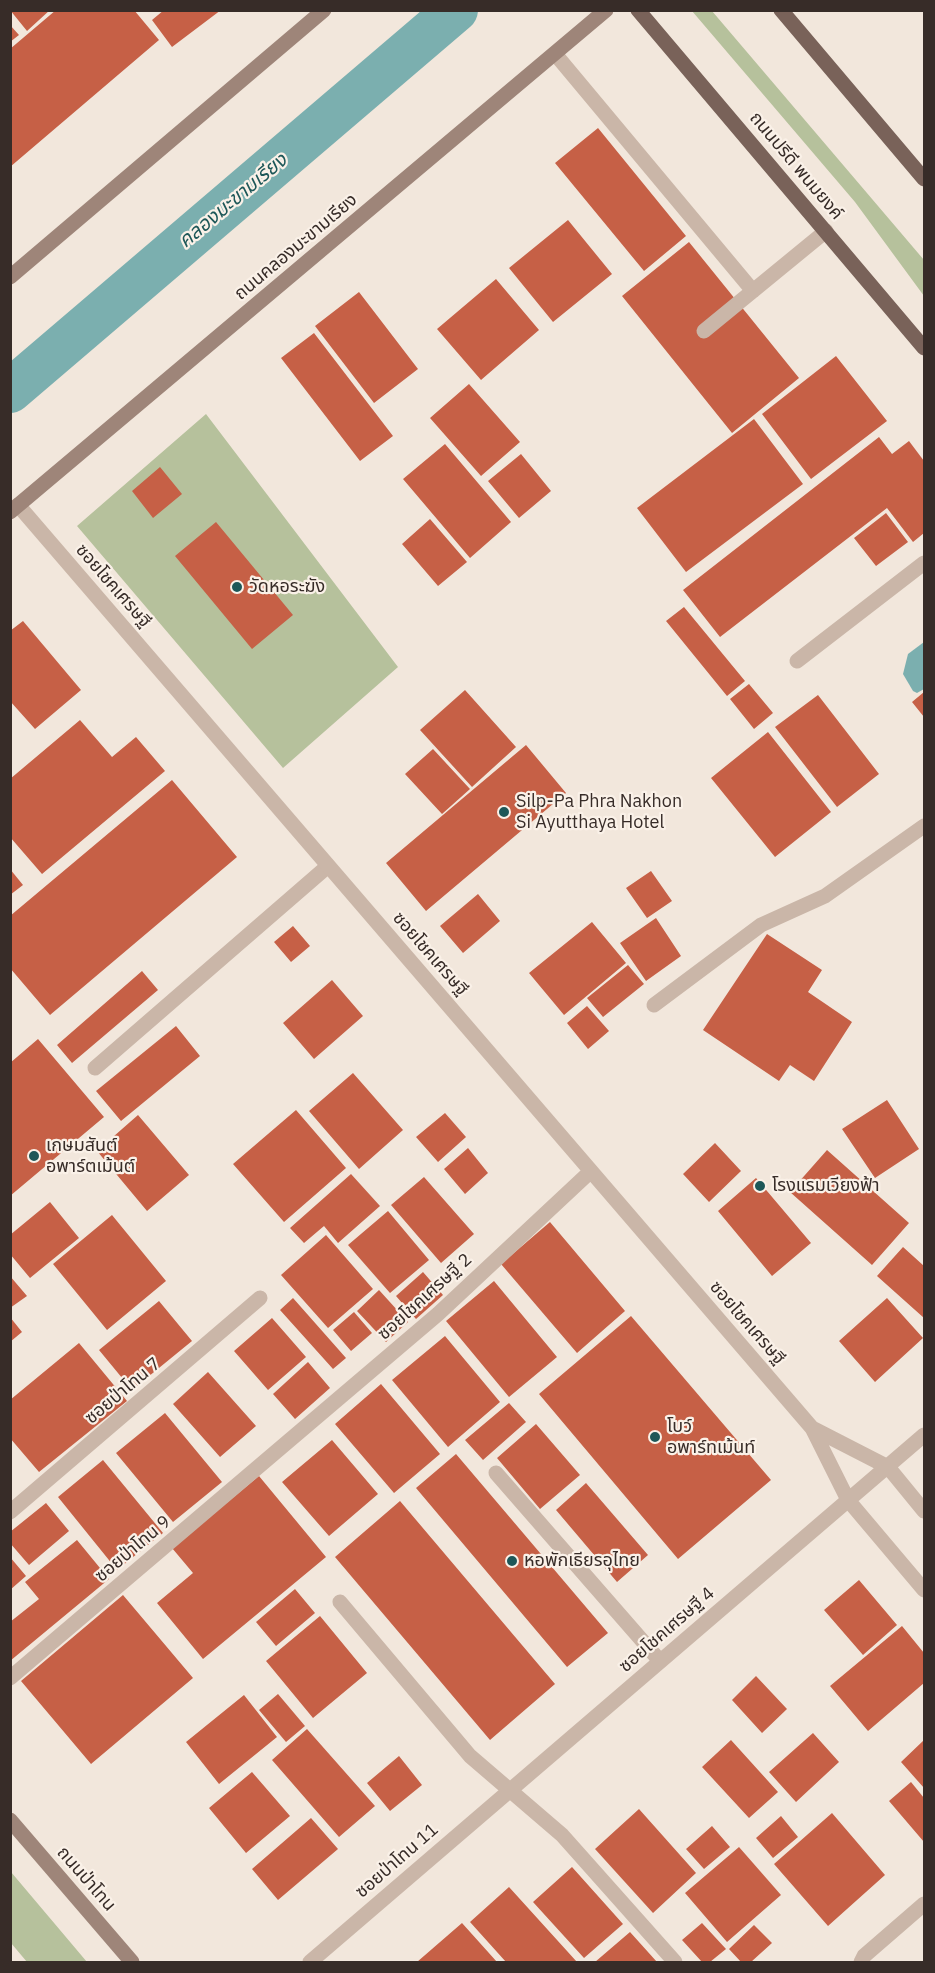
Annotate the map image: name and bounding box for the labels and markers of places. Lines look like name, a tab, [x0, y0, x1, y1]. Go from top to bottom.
place label: วัดหอระฆัง	[249, 576, 325, 598]
marker: วัดหอระฆัง	[230, 580, 244, 594]
place label: Silp-Pa Phra Nakhon Si Ayutthaya Hotel	[516, 791, 682, 834]
marker: Silp-Pa Phra Nakhon Si Ayutthaya Hotel	[497, 805, 511, 819]
place label: เกษมสันต์ อพาร์ตเม้นต์	[46, 1135, 135, 1178]
marker: เกษมสันต์ อพาร์ตเม้นต์	[27, 1149, 41, 1163]
place label: โรงแรมเวียงฟ้า	[772, 1175, 880, 1197]
marker: โรงแรมเวียงฟ้า	[753, 1179, 767, 1193]
place label: โบว์ อพาร์ทเม้นท์	[667, 1416, 755, 1458]
marker: โบว์ อพาร์ทเม้นท์	[648, 1430, 662, 1444]
place label: หอพักเธียรอุไทย	[524, 1550, 640, 1572]
marker: หอพักเธียรอุไทย	[505, 1554, 519, 1568]

